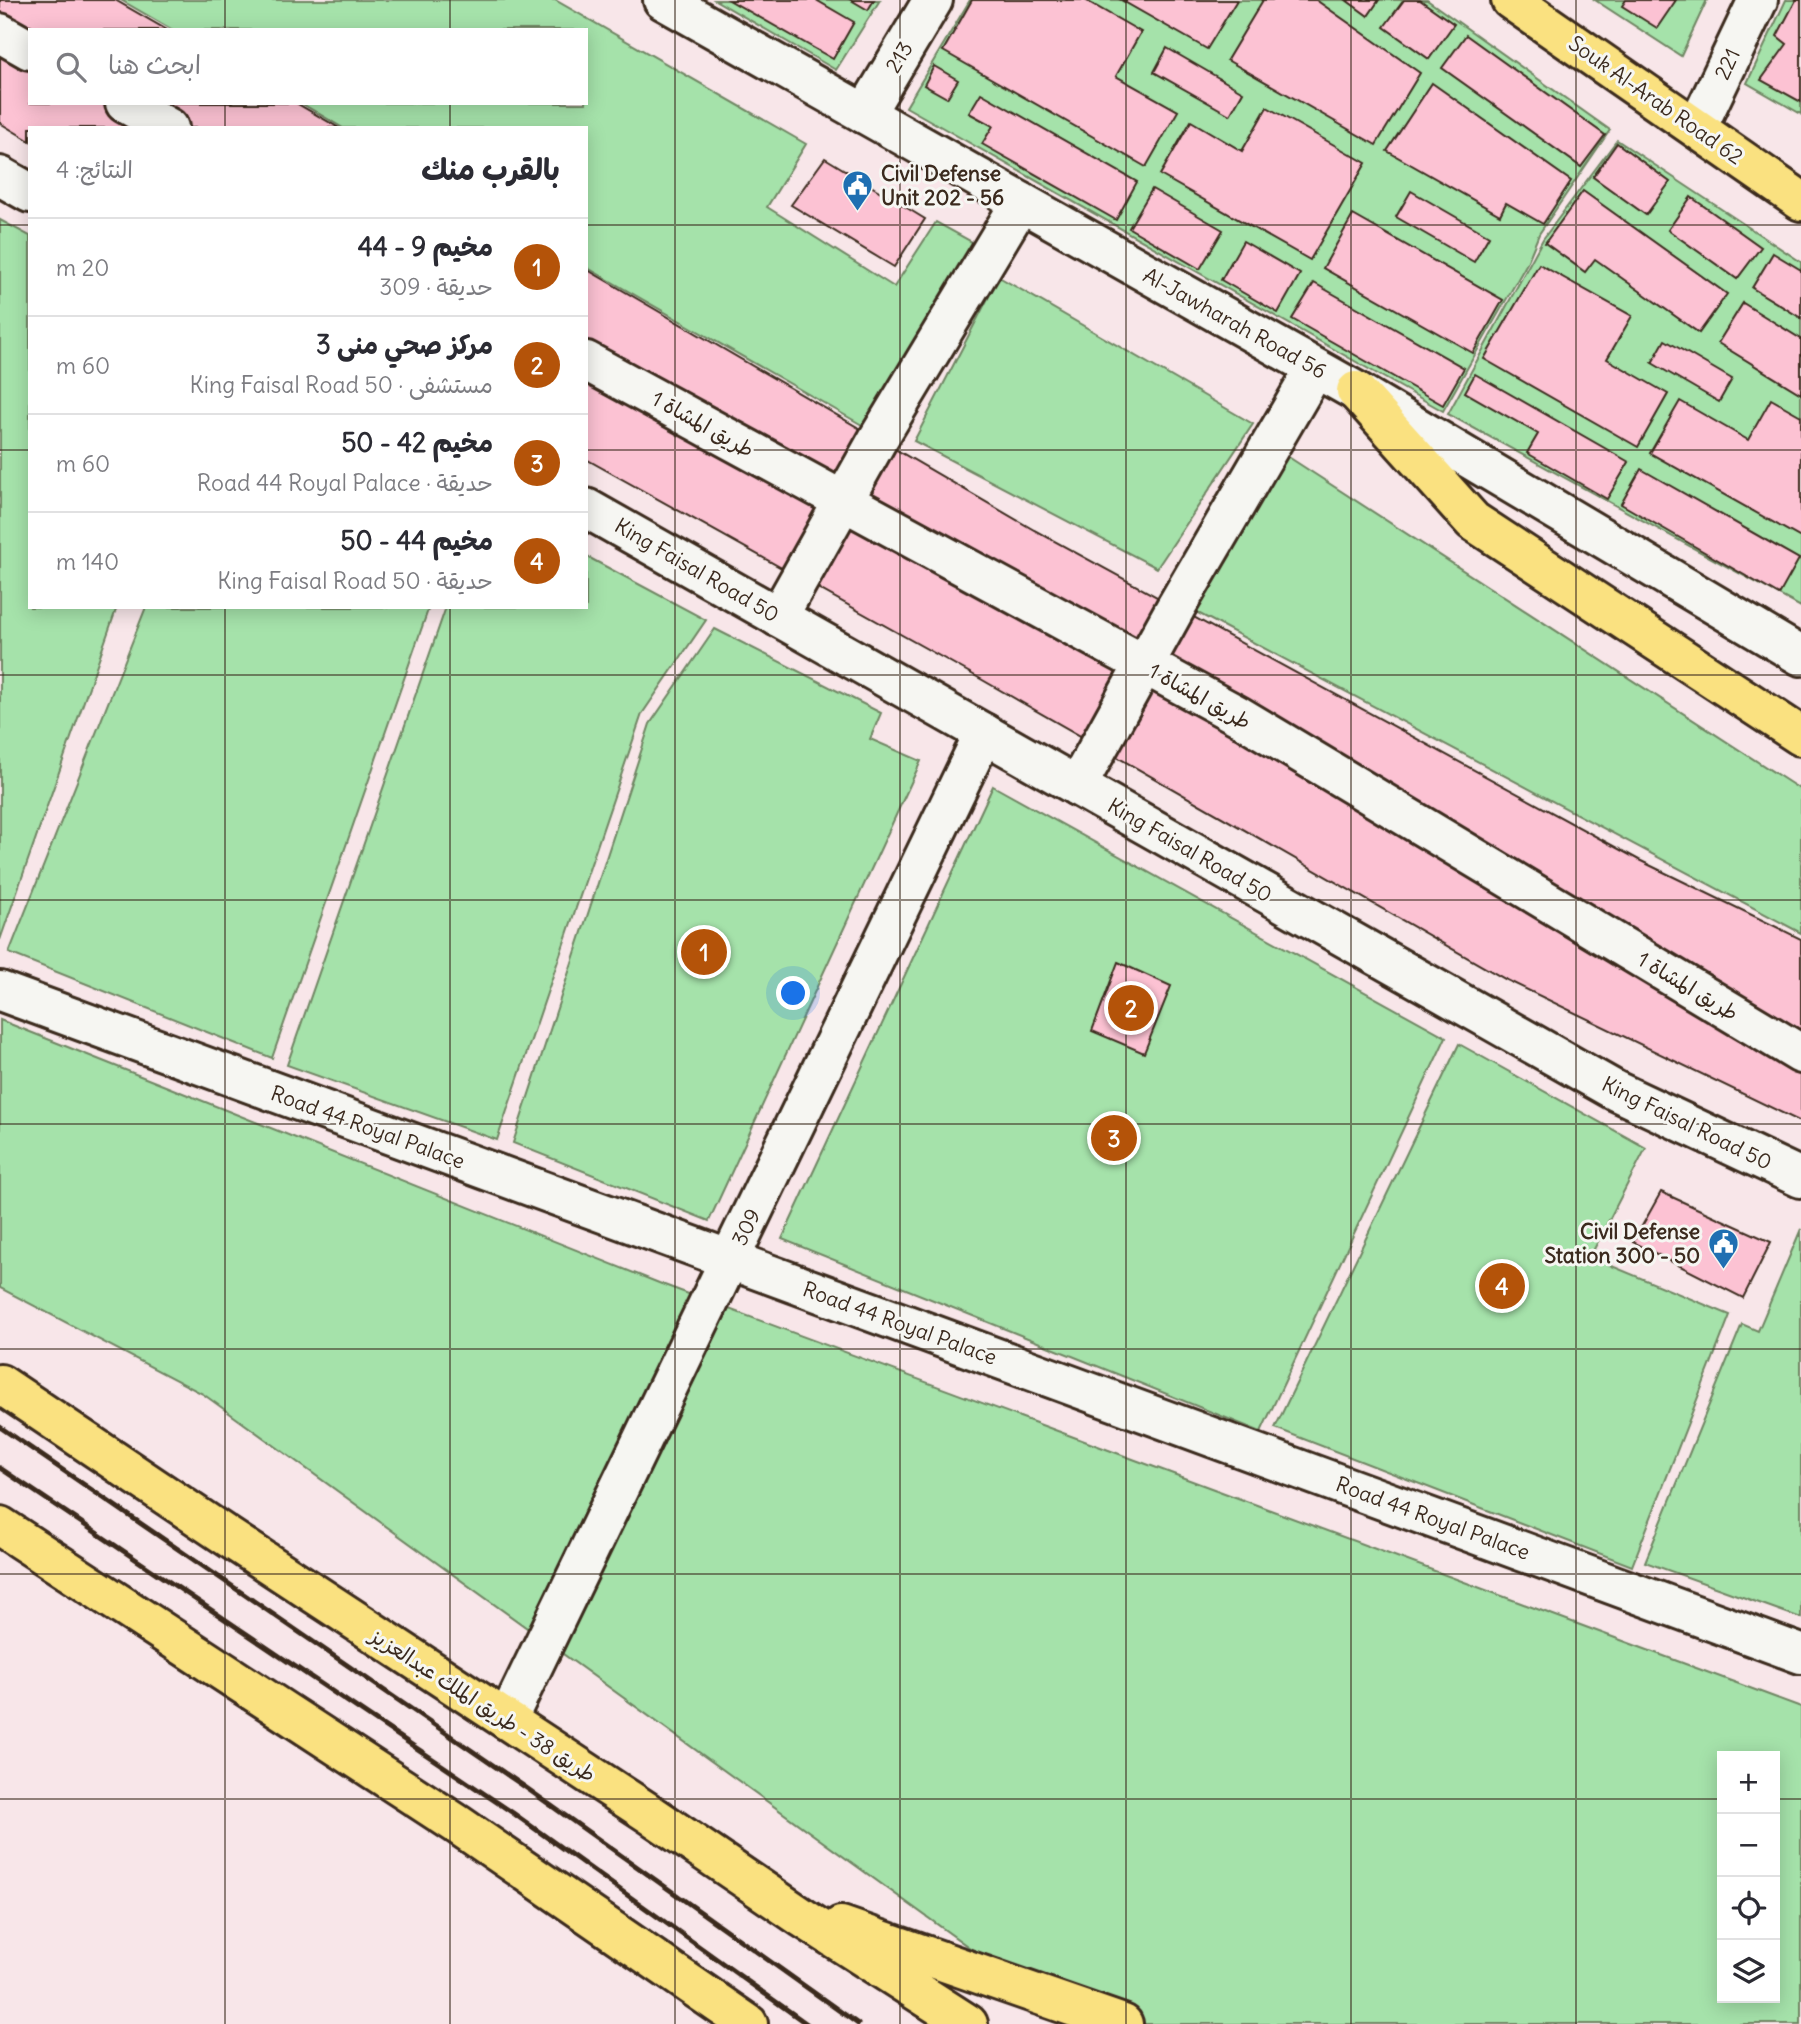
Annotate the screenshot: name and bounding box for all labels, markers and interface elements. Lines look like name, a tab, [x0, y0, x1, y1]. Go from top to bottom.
search box	[28, 28, 588, 105]
street label: Souk Al-Arab Road 62	[1564, 30, 1748, 170]
street label: 213	[879, 36, 919, 78]
street label: 221	[1708, 44, 1746, 84]
icon: search	[52, 48, 90, 86]
text: ابحث هنا	[108, 48, 201, 81]
text: بالقرب منك	[421, 150, 560, 188]
text: النتائج: 4	[56, 155, 133, 184]
place label: Civil Defense Unit 202 - 56	[881, 160, 1004, 211]
public building icon: Civil Defense Unit 202 - 56	[841, 168, 875, 212]
text: مخيم 9 - 44	[358, 230, 493, 263]
text: 20 m	[56, 253, 109, 282]
text: 1	[532, 253, 542, 282]
street label: Al-Jawharah Road 56	[1139, 261, 1331, 385]
text: حديقة · 309	[379, 272, 493, 301]
text: مركز صحي منى 3	[316, 328, 493, 361]
text: 60 m	[56, 351, 110, 380]
text: 2	[531, 351, 543, 380]
text: مستشفى · King Faisal Road 50	[190, 370, 493, 399]
street label: طريق المشاة 1	[647, 385, 759, 463]
text: مخيم 42 - 50	[341, 426, 493, 459]
text: 60 m	[56, 449, 110, 478]
text: 3	[530, 449, 544, 478]
text: حديقة · Road 44 Royal Palace	[197, 468, 493, 497]
street label: King Faisal Road 50	[610, 512, 784, 628]
text: مخيم 44 - 50	[341, 524, 493, 557]
text: 140 m	[56, 547, 119, 576]
text: 4	[530, 547, 544, 576]
text: حديقة · King Faisal Road 50	[217, 566, 493, 595]
street label: طريق المشاة 1	[1144, 657, 1256, 735]
street label: King Faisal Road 50	[1103, 792, 1277, 908]
pin: 1	[681, 926, 727, 978]
street label: طريق المشاة 1	[1633, 945, 1743, 1027]
your location	[776, 976, 810, 1010]
pin: 2	[1108, 982, 1154, 1034]
street label: King Faisal Road 50	[1598, 1070, 1776, 1176]
street label: Road 44 Royal Palace	[267, 1079, 469, 1175]
pin: 3	[1091, 1112, 1137, 1164]
street label: 309	[726, 1204, 766, 1250]
place label: Civil Defense Station 300 - 50	[1544, 1218, 1700, 1269]
public building icon: Civil Defense Station 300 - 50	[1706, 1226, 1740, 1270]
pin: 4	[1479, 1260, 1525, 1312]
street label: Road 44 Royal Palace	[799, 1275, 1001, 1371]
street label: Road 44 Royal Palace	[1332, 1470, 1534, 1566]
street label: طريق 38 - طريق الملك عبدالعزيز	[363, 1621, 601, 1788]
map controls	[1717, 1751, 1780, 2003]
button: +	[1717, 1751, 1780, 1814]
button: −	[1717, 1814, 1780, 1877]
button: locate	[1717, 1877, 1780, 1940]
button: layers	[1717, 1940, 1780, 2003]

